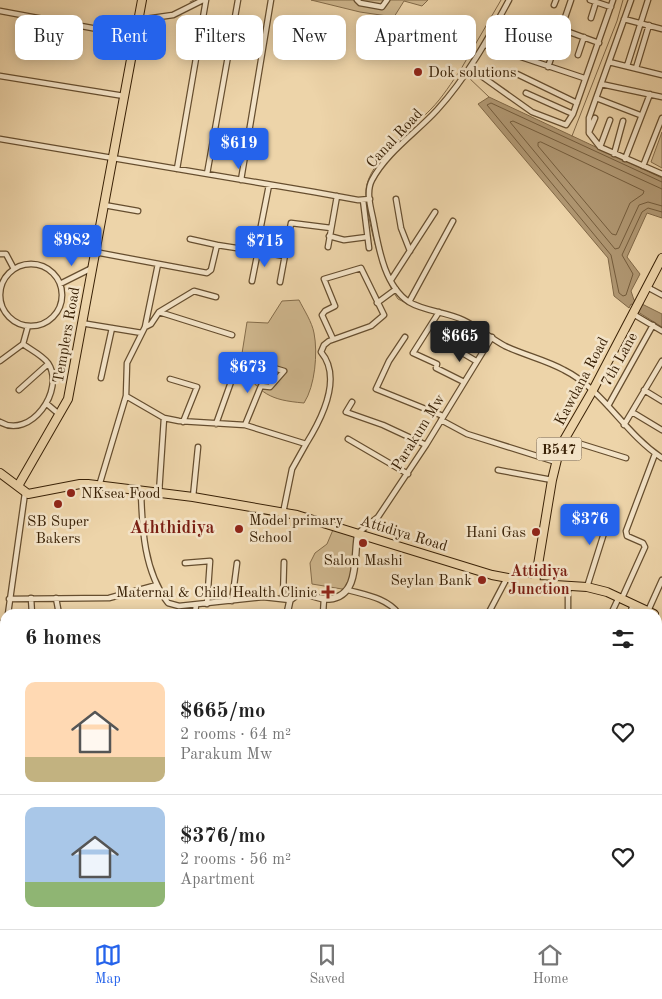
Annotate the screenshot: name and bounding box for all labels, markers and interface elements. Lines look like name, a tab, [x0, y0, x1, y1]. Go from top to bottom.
chip: Buy	[15, 15, 83, 60]
chip: Rent	[93, 15, 166, 60]
chip: Filters	[176, 15, 263, 60]
chip: New	[273, 15, 346, 60]
chip: Apartment	[356, 15, 476, 60]
chip: House	[486, 15, 571, 60]
marker: Dok solutions	[412, 66, 424, 78]
place label: Dok solutions	[428, 66, 517, 81]
street label: Canal Road	[364, 106, 426, 171]
pin: $619	[209, 128, 269, 170]
text: $619	[220, 136, 258, 152]
pin: $982	[42, 224, 102, 267]
pin: $715	[235, 226, 295, 268]
text: $982	[53, 233, 91, 249]
text: $715	[246, 234, 284, 250]
street label: Templers Road	[52, 286, 83, 385]
pin: $665	[430, 320, 490, 363]
text: $665	[441, 329, 479, 345]
street label: 7th Lane	[600, 330, 641, 389]
street label: Kawdana Road	[553, 335, 612, 428]
pin: $673	[218, 352, 278, 394]
text: $673	[229, 360, 267, 376]
street label: Parakum Mw	[390, 392, 449, 474]
road number: B547	[536, 438, 582, 460]
marker: NKsea Food	[65, 487, 77, 499]
place label: NKsea Food	[81, 487, 161, 502]
marker: SB Super Bakers	[52, 498, 64, 510]
pin: $376	[560, 504, 620, 546]
text: $376	[571, 512, 609, 528]
place label: Model primary School	[249, 514, 343, 546]
street label: Attidiya Road	[358, 514, 449, 555]
place label: SB Super Bakers	[27, 515, 89, 547]
district label: Aththidiya	[129, 519, 215, 537]
marker: Model primary School	[233, 523, 245, 535]
place label: Hani Gas	[466, 526, 526, 541]
marker: Hani Gas	[530, 526, 542, 538]
marker: Salon Mashi	[357, 537, 369, 549]
place label: Salon Mashi	[323, 554, 403, 569]
district label: Attidiya Junction	[508, 564, 570, 598]
place label: Seylan Bank	[390, 574, 472, 589]
marker: Seylan Bank	[476, 574, 488, 586]
marker: Maternal & Child Health Clinic	[321, 585, 335, 599]
place label: Maternal & Child Health Clinic	[116, 586, 317, 601]
icon: filters	[609, 625, 637, 653]
text: 6 homes	[25, 628, 101, 649]
text: $665/mo	[180, 701, 266, 722]
icon: home	[65, 702, 125, 762]
icon: heart	[609, 718, 637, 746]
text: 2 rooms · 64 m²	[180, 727, 291, 743]
text: Parakum Mw	[180, 747, 272, 763]
text: $376/mo	[180, 826, 266, 847]
icon: home	[65, 827, 125, 887]
icon: heart	[609, 843, 637, 871]
text: 2 rooms · 56 m²	[180, 852, 291, 868]
text: Apartment	[180, 872, 255, 888]
tab: Map	[94, 941, 122, 988]
tab: Saved	[309, 941, 345, 988]
tab: Home	[533, 941, 568, 988]

